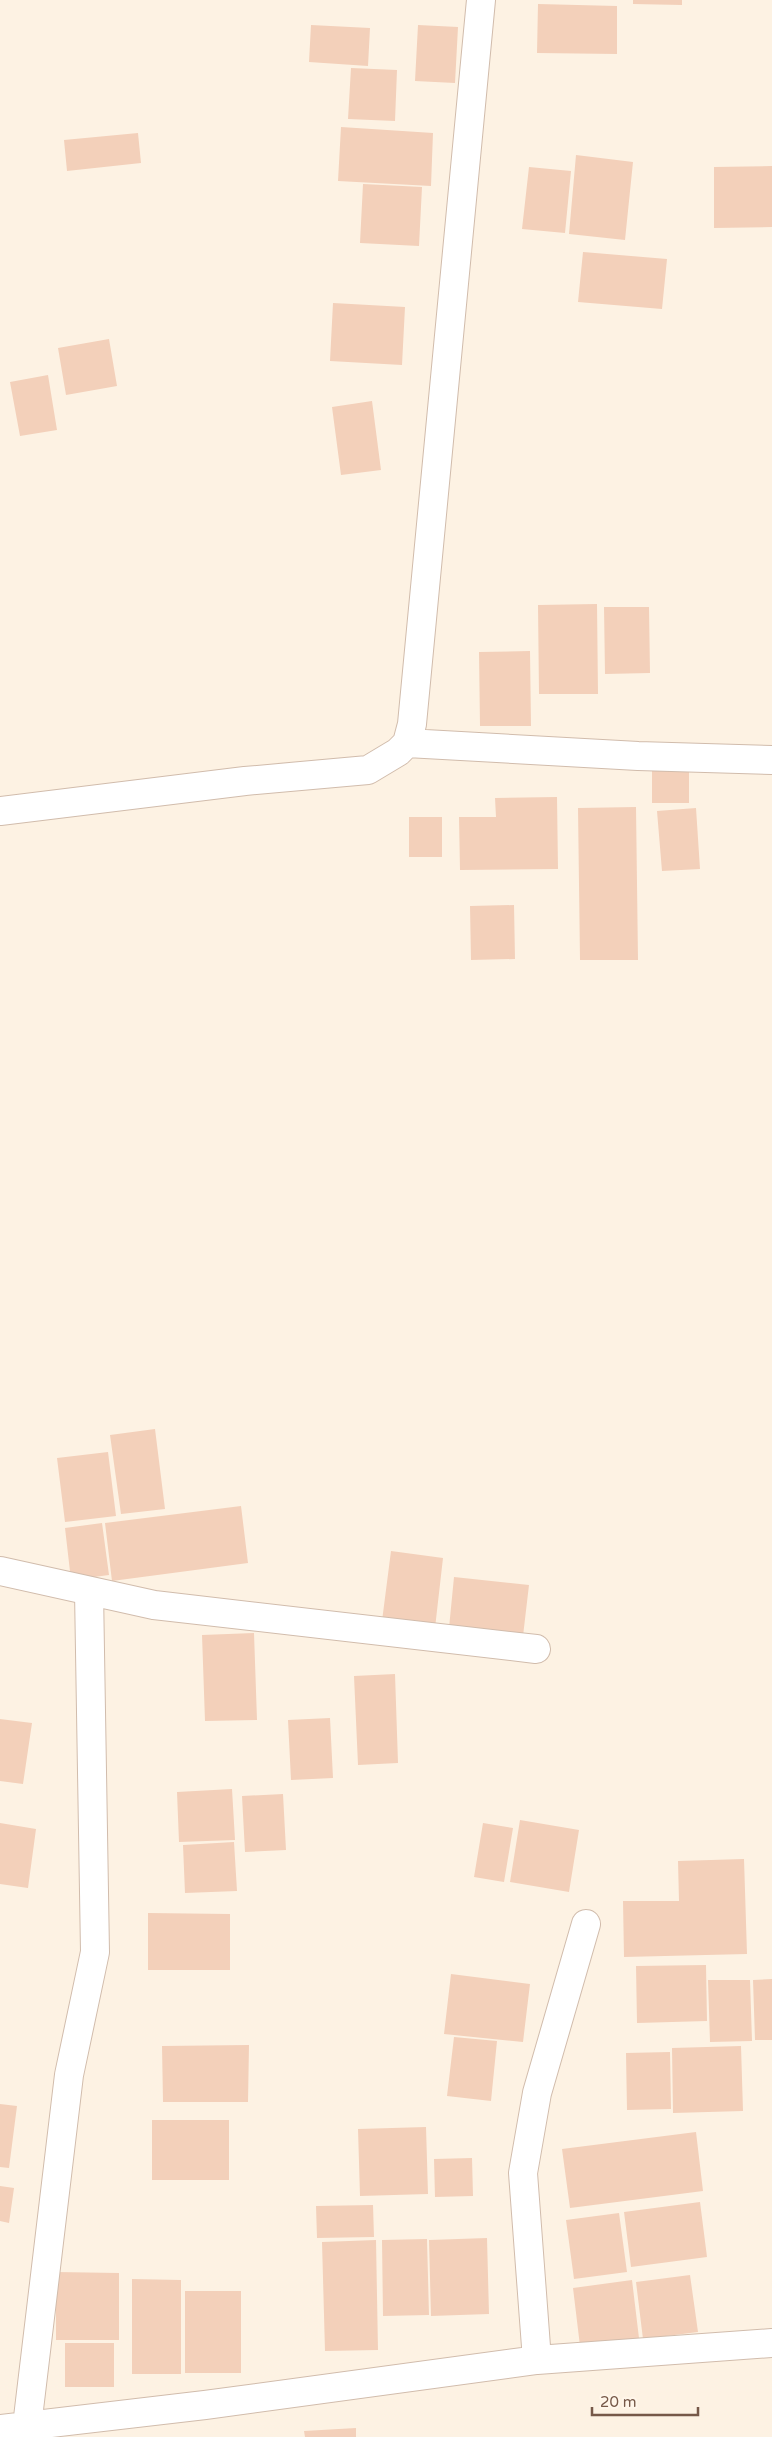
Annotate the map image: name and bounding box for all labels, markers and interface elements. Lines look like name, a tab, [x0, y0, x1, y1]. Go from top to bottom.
scale bar	[592, 2384, 698, 2416]
text: 20 m	[600, 2393, 637, 2411]

